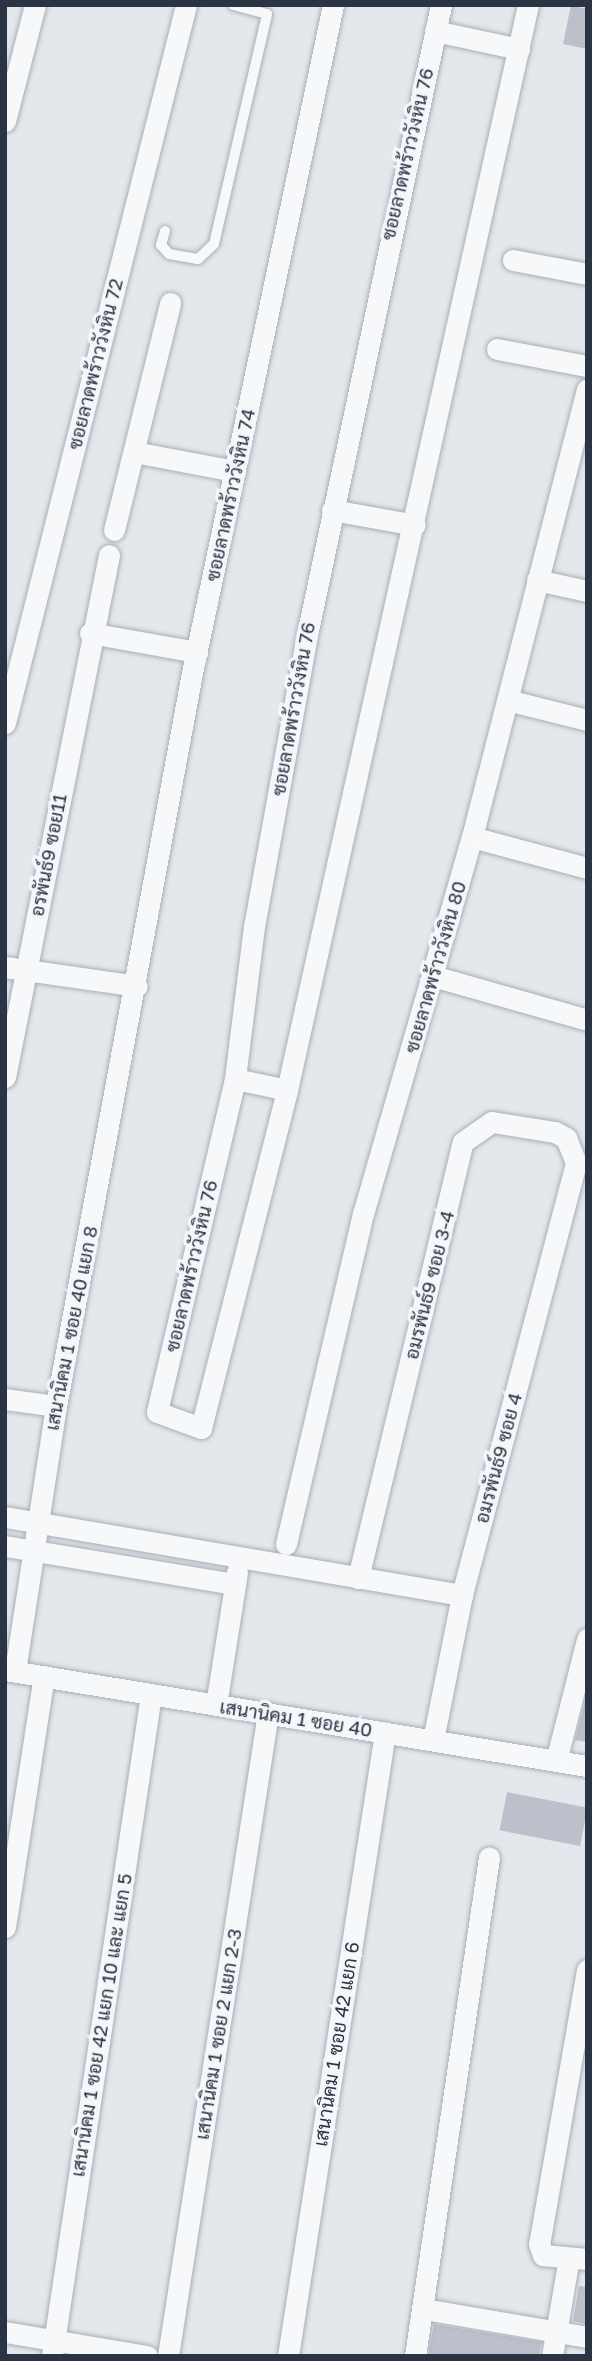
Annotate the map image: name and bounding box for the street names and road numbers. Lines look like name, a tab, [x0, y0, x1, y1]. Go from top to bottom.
street label: ซอยลาดพร้าววังหิน 76	[376, 66, 438, 242]
street label: ซอยลาดพร้าววังหิน 72	[63, 276, 127, 452]
street label: ซอยลาดพร้าววังหิน 74	[201, 407, 259, 583]
street label: ซอยลาดพร้าววังหิน 76	[267, 620, 319, 798]
street label: อรพันธ์9 ซอย11	[25, 792, 71, 918]
street label: ซอยลาดพร้าววังหิน 80	[400, 878, 470, 1056]
street label: ซอยลาดพร้าววังหิน 76	[160, 1178, 222, 1354]
street label: อมรพันธ์9 ซอย 3-4	[399, 1208, 459, 1362]
street label: เสนานิคม 1 ซอย 40 แยก 8	[40, 1224, 102, 1432]
street label: อมรพันธ์9 ซอย 4	[470, 1390, 526, 1526]
street label: เสนานิคม 1 ซอย 40	[218, 1695, 374, 1741]
street label: เสนานิคม 1 ซอย 42 แยก 10 และ แยก 5	[66, 1872, 136, 2178]
street label: เสนานิคม 1 ซอย 2 แยก 2-3	[190, 1927, 246, 2141]
street label: เสนานิคม 1 ซอย 42 แยก 6	[309, 1940, 363, 2148]

